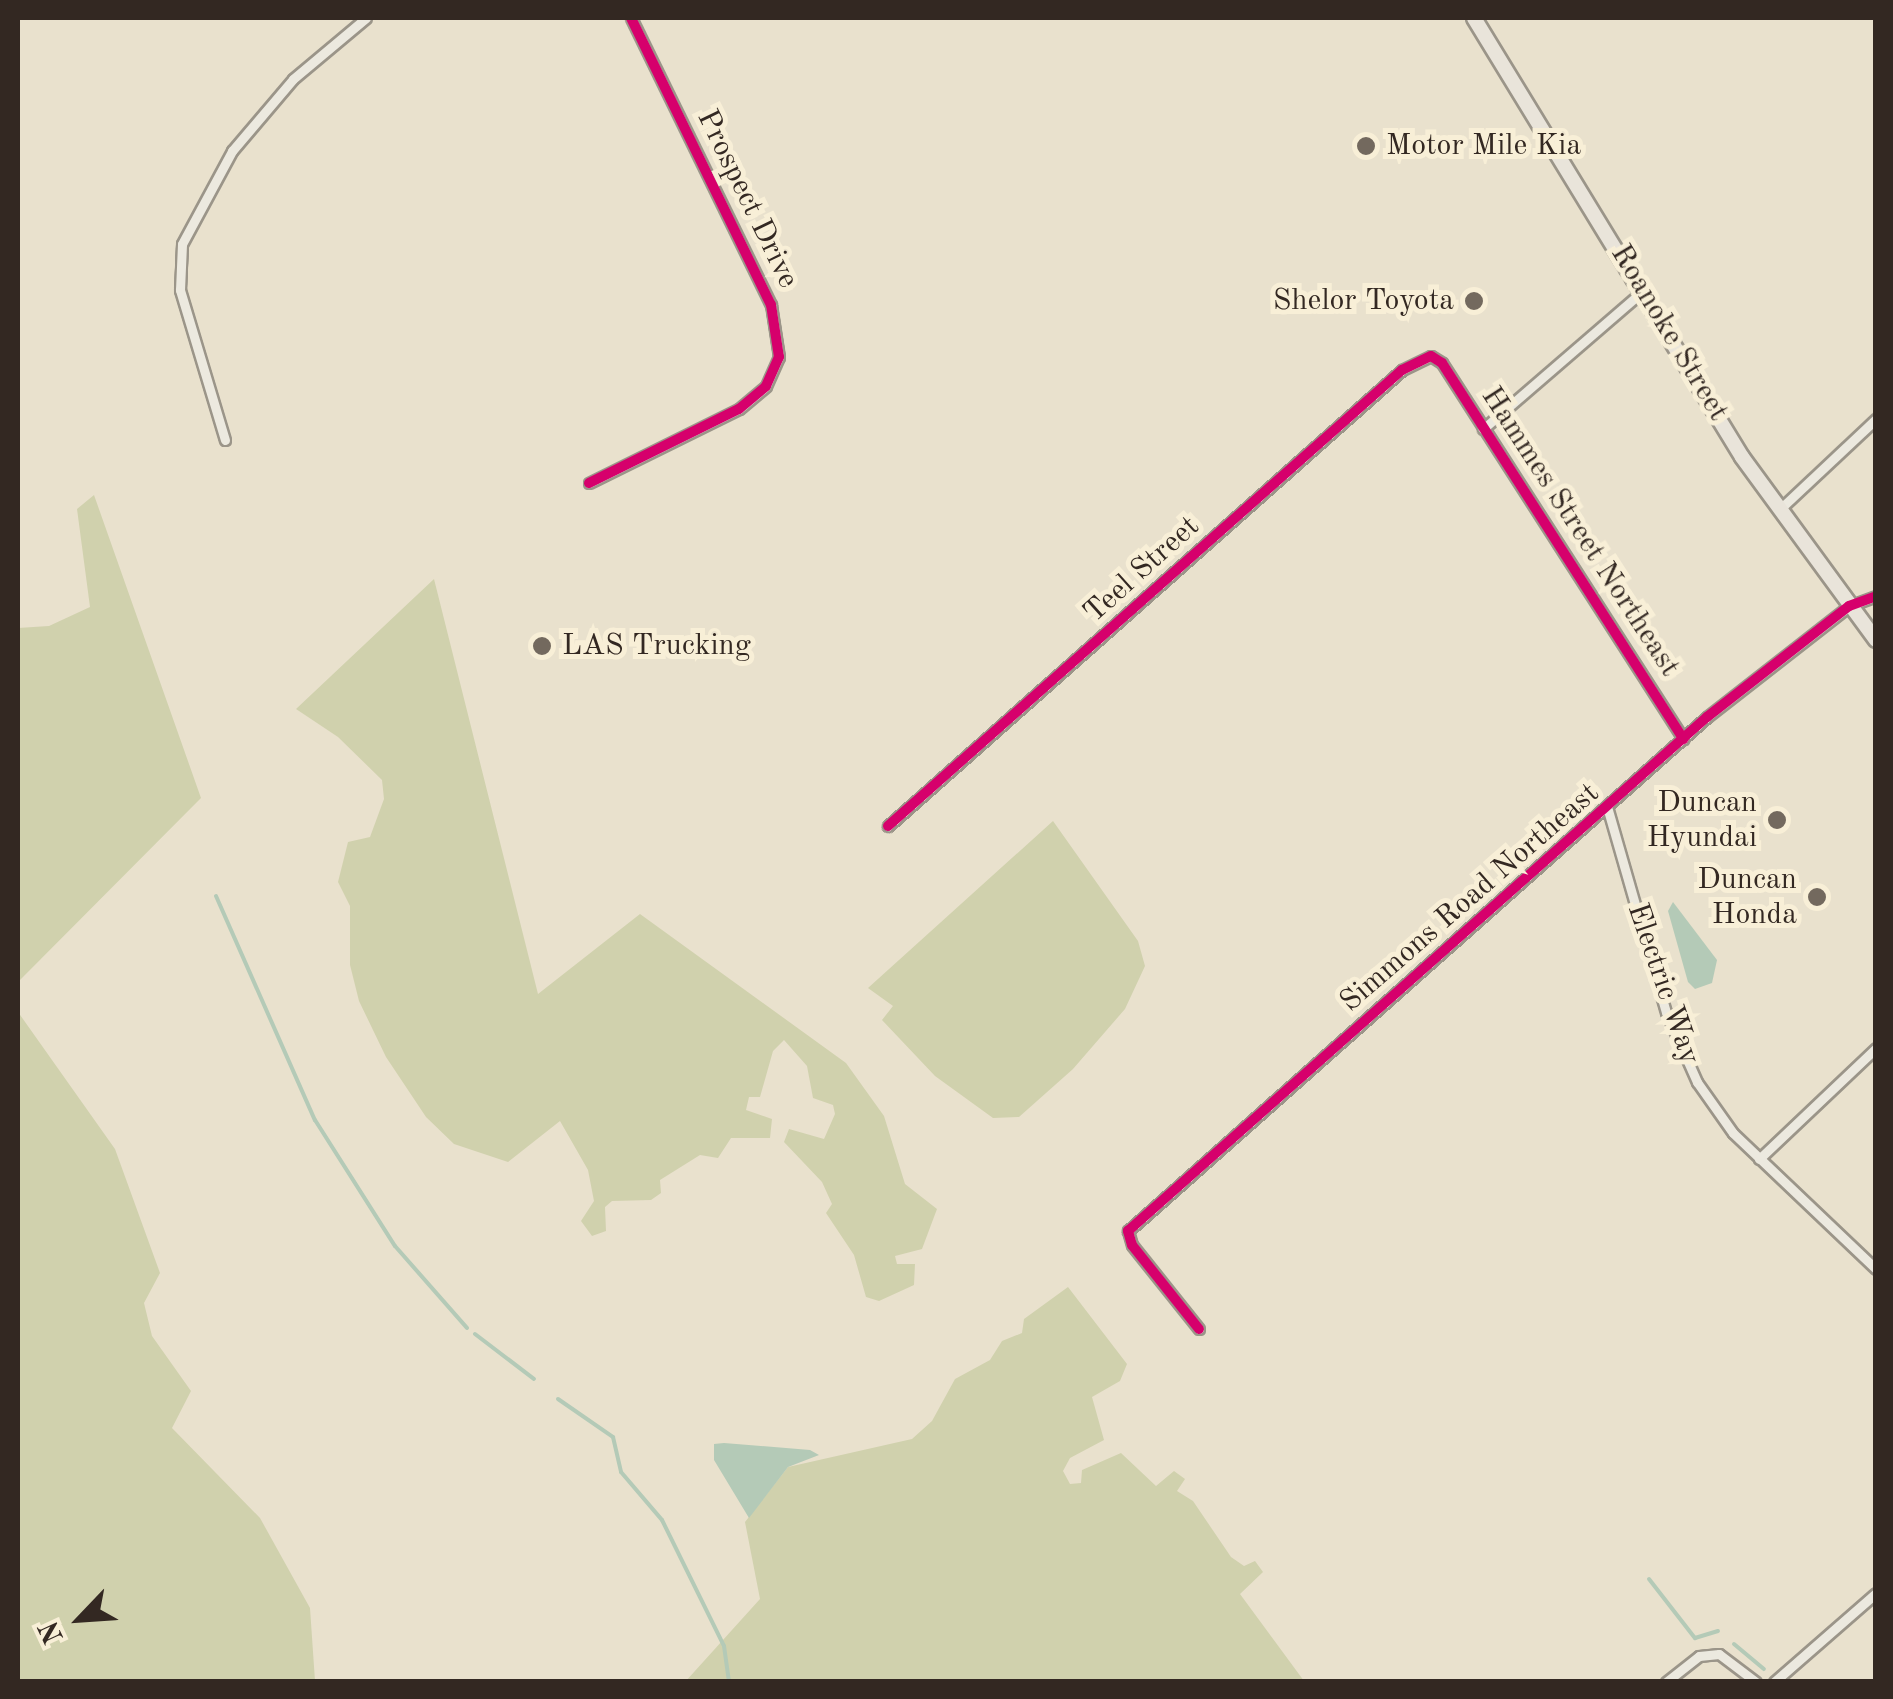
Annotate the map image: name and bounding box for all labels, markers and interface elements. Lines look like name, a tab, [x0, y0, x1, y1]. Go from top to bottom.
street label: Prospect Drive	[688, 104, 806, 294]
place label: Motor Mile Kia	[1386, 128, 1581, 164]
marker: Motor Mile Kia	[1355, 135, 1377, 157]
street label: Roanoke Street	[1602, 238, 1736, 428]
place label: Shelor Toyota	[1273, 283, 1454, 319]
marker: Shelor Toyota	[1463, 290, 1485, 312]
street label: Hammes Street Northeast	[1473, 380, 1687, 684]
street label: Teel Street	[1077, 509, 1207, 631]
place label: LAS Trucking	[562, 628, 751, 664]
marker: LAS Trucking	[531, 635, 553, 657]
street label: Simmons Road Northeast	[1333, 776, 1607, 1020]
place label: Duncan Hyundai	[1647, 785, 1757, 856]
marker: Duncan Hyundai	[1766, 809, 1788, 831]
place label: Duncan Honda	[1697, 862, 1797, 932]
marker: Duncan Honda	[1806, 886, 1828, 908]
street label: Electric Way	[1619, 899, 1707, 1069]
north arrow	[30, 1569, 130, 1669]
text: N	[36, 1616, 70, 1647]

